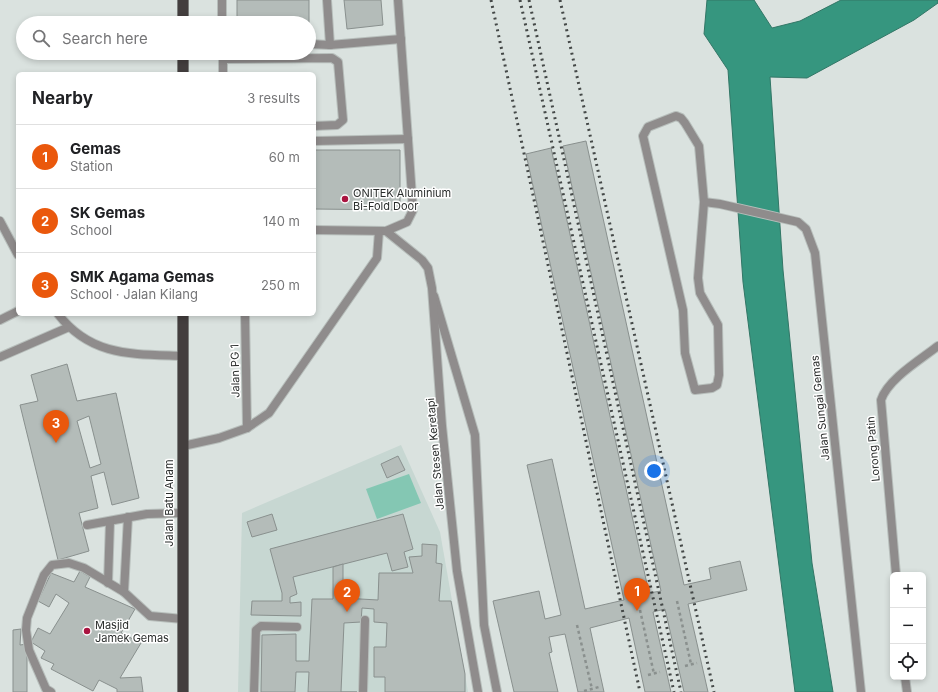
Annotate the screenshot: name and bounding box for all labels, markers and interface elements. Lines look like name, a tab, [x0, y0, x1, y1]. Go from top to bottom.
search box	[16, 16, 316, 60]
icon: search	[30, 27, 52, 49]
text: Search here	[62, 29, 148, 48]
text: Nearby	[32, 88, 93, 108]
text: 3 results	[247, 90, 300, 106]
text: Gemas	[70, 139, 121, 158]
text: 1	[42, 149, 48, 165]
text: 60 m	[269, 149, 300, 165]
text: Station	[70, 158, 113, 174]
place label: ONITEK Aluminium Bi-Fold Door	[353, 186, 451, 213]
marker: ONITEK Aluminium Bi-Fold Door	[340, 194, 350, 204]
text: SK Gemas	[70, 203, 145, 222]
text: 2	[41, 213, 49, 229]
text: 140 m	[263, 213, 300, 229]
text: School	[70, 222, 112, 238]
text: SMK Agama Gemas	[70, 267, 214, 286]
text: 3	[41, 277, 49, 293]
text: 250 m	[261, 277, 300, 293]
text: School · Jalan Kilang	[70, 286, 198, 302]
street label: Jalan PG 1	[228, 344, 242, 398]
street label: Jalan Sungai Gemas	[807, 354, 832, 461]
street label: Jalan Stesen Keretapi	[423, 397, 447, 511]
pin: 3	[43, 410, 69, 443]
street label: Lorong Patin	[863, 416, 883, 482]
street label: Jalan Batu Anam	[162, 459, 176, 547]
your location	[644, 461, 664, 481]
map controls	[890, 572, 926, 680]
button: +	[890, 572, 926, 608]
pin: 1	[624, 578, 650, 611]
pin: 2	[334, 579, 360, 612]
button: −	[890, 608, 926, 644]
place label: Masjid Jamek Gemas	[95, 618, 169, 645]
marker: Masjid Jamek Gemas	[82, 626, 92, 636]
button: locate	[890, 644, 926, 680]

